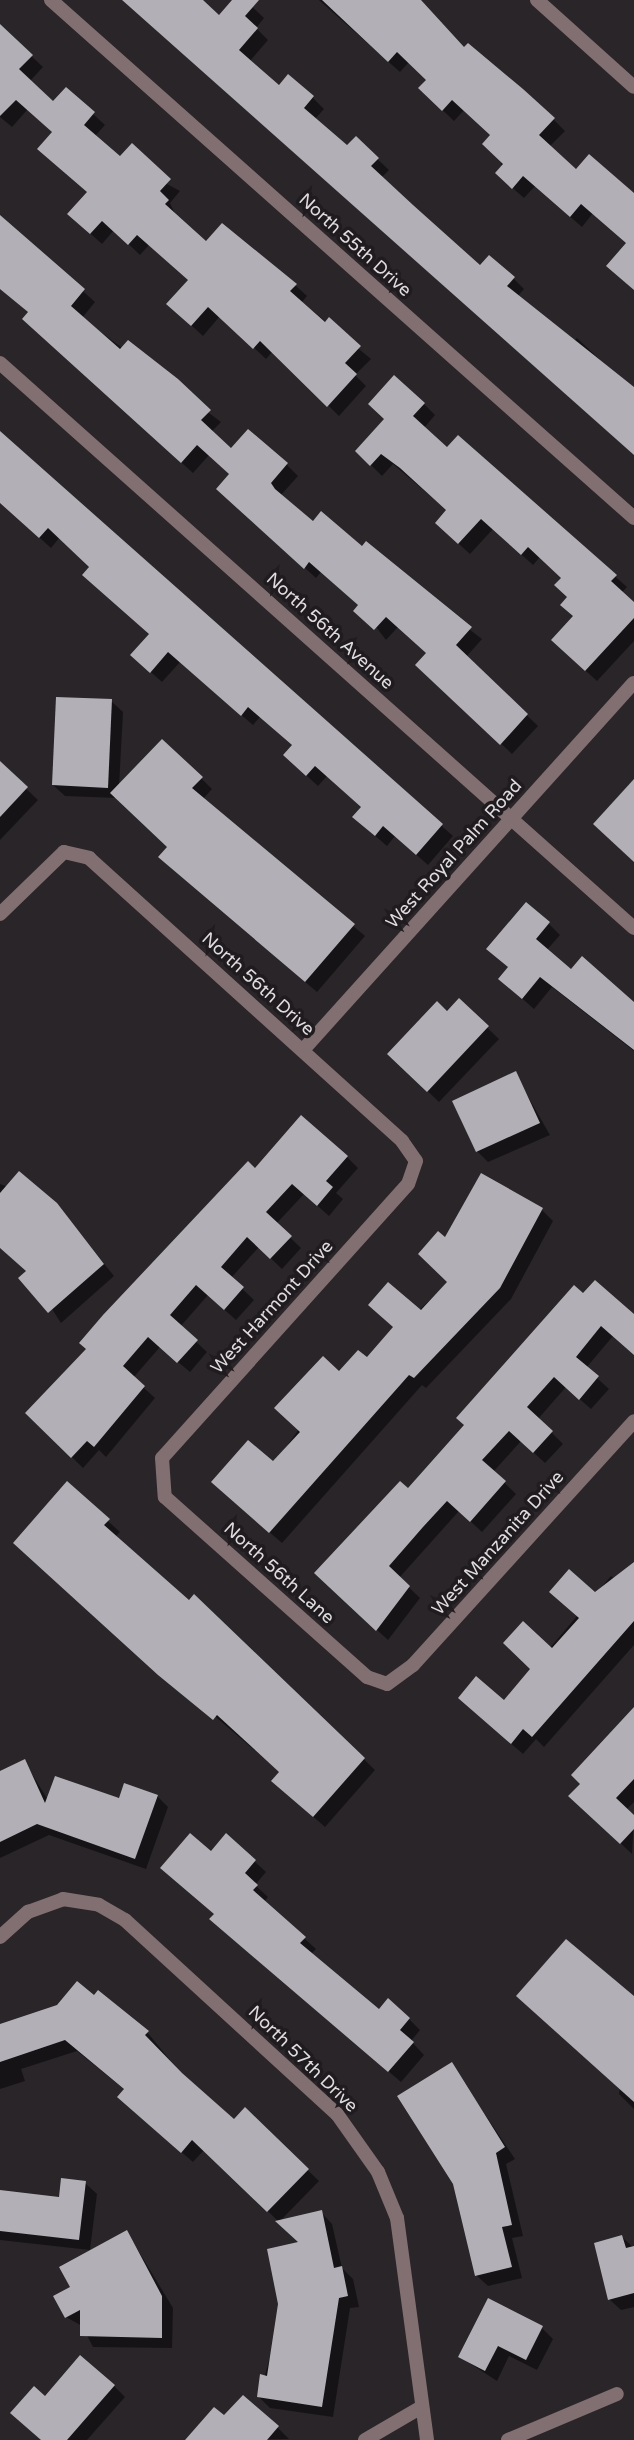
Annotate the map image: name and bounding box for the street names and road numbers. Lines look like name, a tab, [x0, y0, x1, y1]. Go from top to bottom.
street label: North 55th Drive	[294, 189, 416, 301]
street label: North 56th Avenue	[262, 568, 398, 694]
street label: West Royal Palm Road	[381, 775, 527, 933]
street label: North 56th Drive	[197, 928, 319, 1040]
street label: West Harmont Drive	[206, 1236, 338, 1378]
street label: West Manzanita Drive	[428, 1466, 568, 1620]
street label: North 56th Lane	[219, 1518, 339, 1628]
street label: North 57th Drive	[244, 2001, 362, 2117]

